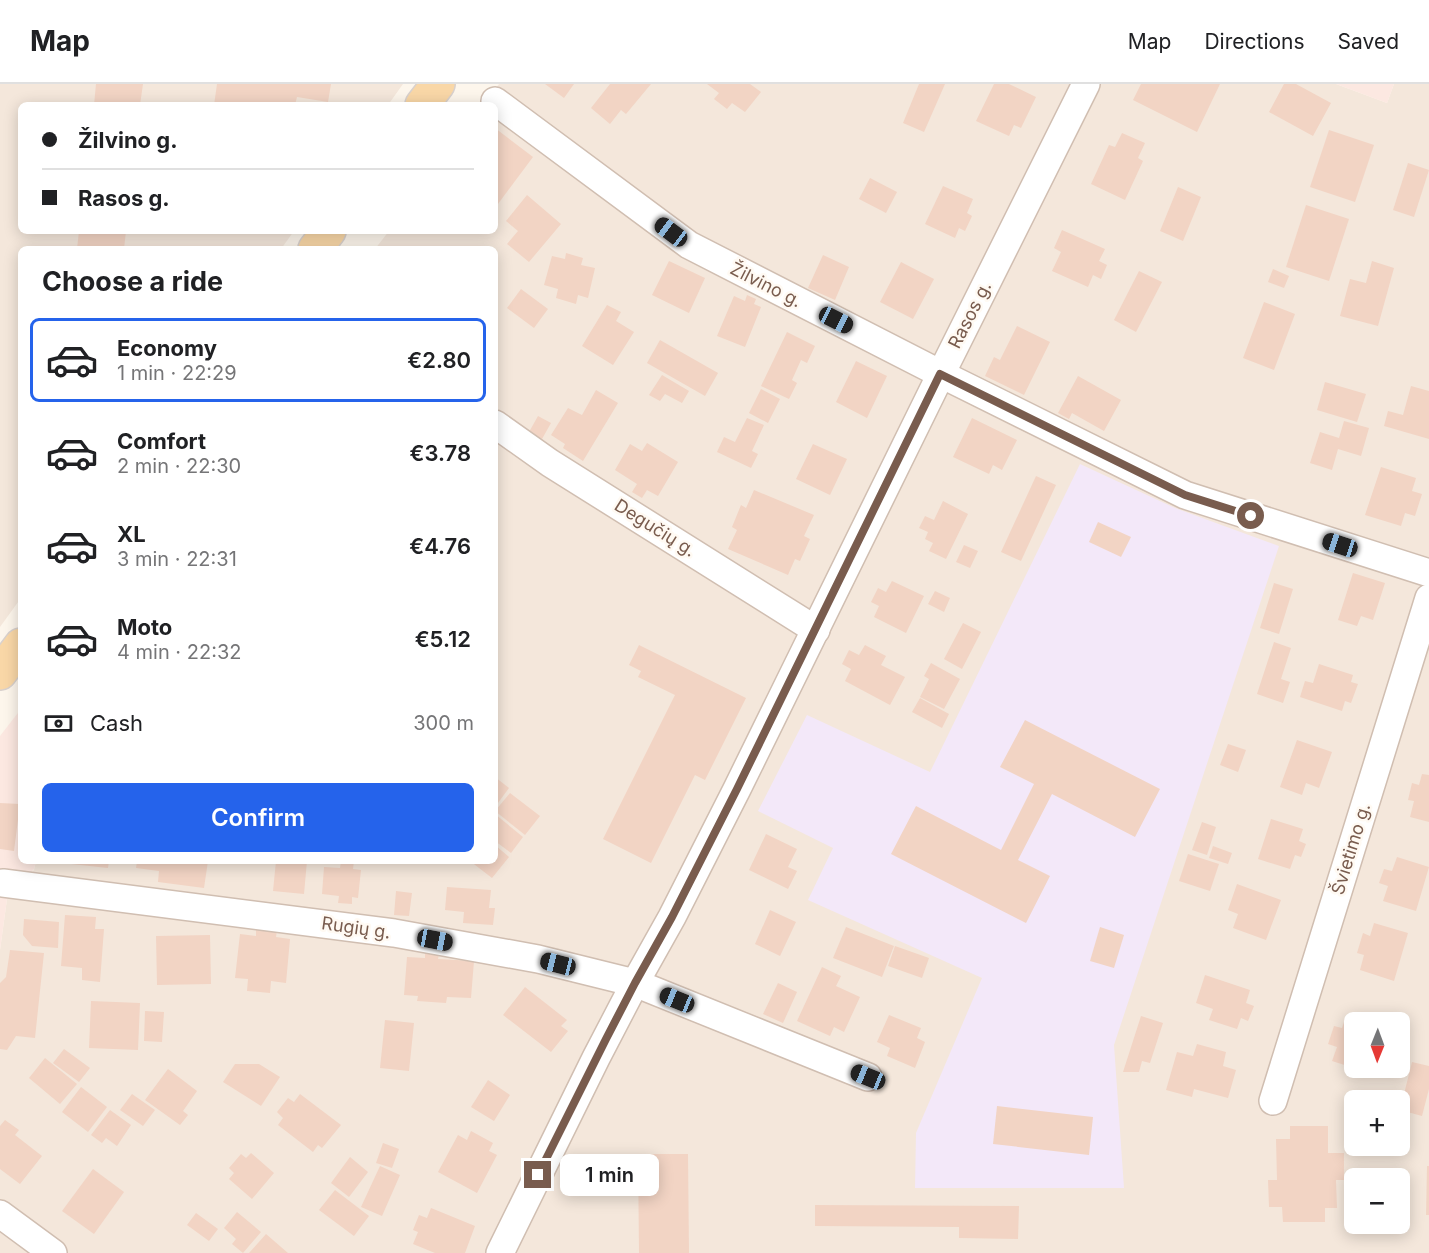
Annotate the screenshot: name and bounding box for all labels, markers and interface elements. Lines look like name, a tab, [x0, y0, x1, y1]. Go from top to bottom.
text: Map	[30, 24, 90, 58]
text: Map	[1128, 29, 1171, 54]
text: Directions	[1204, 29, 1305, 54]
text: Saved	[1338, 29, 1399, 54]
text: Žilvino g.	[78, 127, 178, 153]
text: Rasos g.	[78, 185, 170, 211]
car	[651, 214, 691, 250]
street label: Žilvino g.	[727, 257, 806, 311]
text: Choose a ride	[42, 265, 223, 298]
street label: Rasos g.	[944, 278, 995, 352]
car	[816, 304, 856, 336]
icon: car	[45, 333, 99, 387]
text: Economy	[117, 335, 217, 361]
text: €2.80	[407, 347, 471, 373]
text: 1 min · 22:29	[117, 361, 237, 385]
icon: car	[45, 426, 99, 480]
text: Comfort	[117, 428, 206, 454]
text: €3.78	[410, 440, 471, 466]
text: 2 min · 22:30	[117, 454, 241, 478]
street label: Degučių g.	[611, 494, 700, 561]
route start	[1237, 502, 1264, 529]
icon: car	[45, 519, 99, 573]
text: XL	[117, 521, 146, 547]
car	[1320, 531, 1360, 559]
text: €4.76	[409, 533, 471, 559]
text: 3 min · 22:31	[117, 547, 237, 571]
icon: car	[45, 612, 99, 666]
text: Moto	[117, 614, 172, 640]
text: €5.12	[415, 626, 471, 652]
text: 4 min · 22:32	[117, 640, 241, 664]
icon: cash	[42, 707, 75, 740]
text: Cash	[90, 710, 143, 736]
text: 300 m	[413, 711, 474, 735]
button: Confirm	[42, 783, 474, 852]
street label: Švietimo g.	[1326, 800, 1374, 897]
street label: Rugių g.	[320, 912, 392, 943]
car	[416, 928, 454, 952]
car	[538, 951, 578, 977]
car	[657, 985, 697, 1015]
north arrow	[1344, 1012, 1410, 1078]
map controls	[1344, 1012, 1410, 1234]
car	[848, 1062, 888, 1092]
button: +	[1344, 1090, 1410, 1156]
callout: 1 min	[559, 1154, 658, 1196]
route end	[524, 1161, 551, 1188]
text: 1 min	[585, 1163, 634, 1187]
button: −	[1344, 1168, 1410, 1234]

